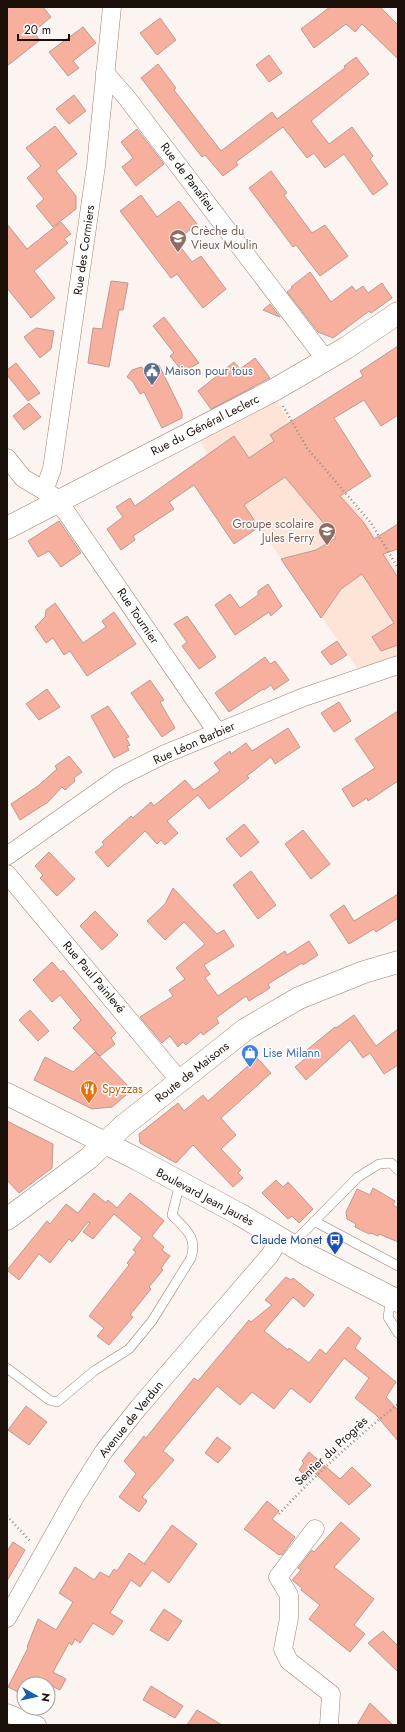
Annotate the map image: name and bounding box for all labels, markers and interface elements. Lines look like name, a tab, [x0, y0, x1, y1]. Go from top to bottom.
scale bar	[18, 16, 69, 42]
text: 20 m	[24, 21, 51, 39]
street label: Rue de Panafieu	[156, 139, 220, 215]
street label: Rue des Cormiers	[69, 204, 99, 296]
place label: Crèche du Vieux Moulin	[191, 222, 258, 254]
school or university icon: Crèche du Vieux Moulin	[168, 228, 188, 253]
public building icon: Maison pour tous	[142, 361, 162, 386]
place label: Maison pour tous	[165, 362, 253, 380]
street label: Rue du Général Leclerc	[148, 390, 263, 460]
place label: Groupe scolaire Jules Ferry	[232, 515, 315, 547]
school or university icon: Groupe scolaire Jules Ferry	[317, 521, 337, 546]
street label: Rue Tournier	[113, 584, 164, 648]
street label: Rue Léon Barbier	[150, 717, 239, 769]
street label: Rue Paul Painlevé	[59, 937, 129, 1017]
street label: Route de Maisons	[151, 1037, 233, 1107]
shop icon: Lise Milann	[240, 1043, 260, 1068]
place label: Lise Milann	[263, 1044, 320, 1062]
restaurant icon: Spyzzas	[79, 1079, 99, 1104]
place label: Spyzzas	[102, 1080, 143, 1098]
street label: Boulevard Jean Jaurès	[153, 1164, 257, 1231]
bus stop icon: Claude Monet	[325, 1230, 345, 1255]
place label: Claude Monet	[251, 1231, 322, 1249]
street label: Avenue de Verdun	[94, 1377, 168, 1461]
street label: Sentier du Progrès	[290, 1412, 372, 1490]
north arrow	[16, 1676, 56, 1716]
text: N	[37, 1692, 54, 1703]

